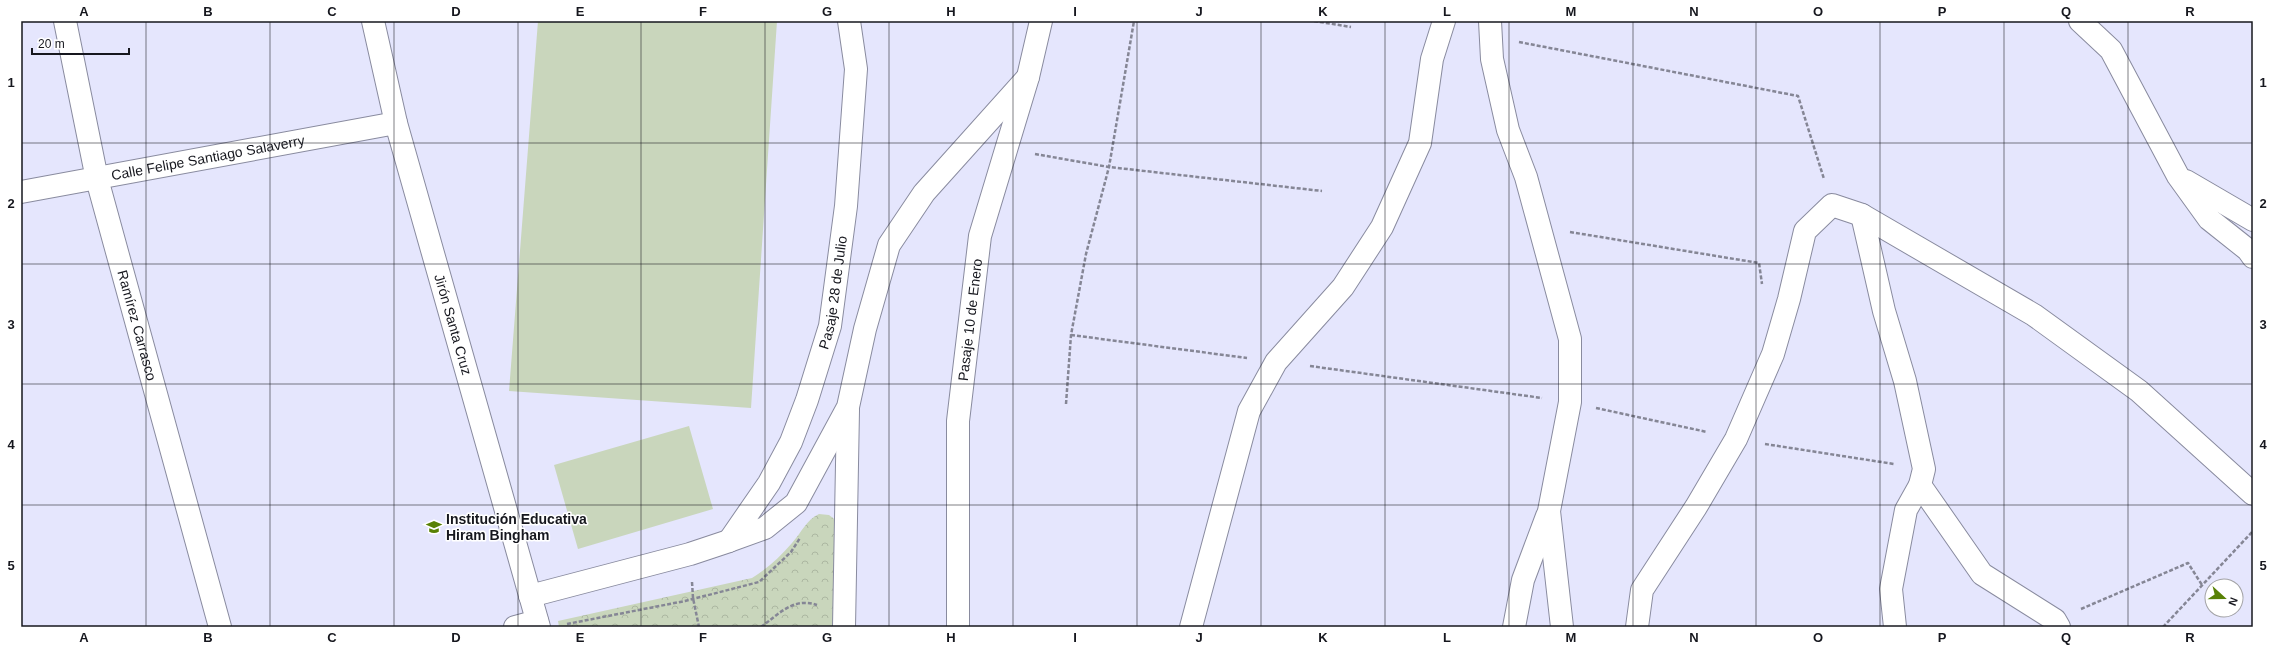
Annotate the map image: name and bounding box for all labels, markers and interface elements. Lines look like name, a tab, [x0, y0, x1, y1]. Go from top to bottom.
text: A	[79, 4, 89, 19]
text: B	[203, 4, 213, 19]
text: C	[327, 4, 337, 19]
text: D	[451, 4, 461, 19]
text: E	[576, 4, 585, 19]
text: F	[699, 4, 707, 19]
text: G	[822, 4, 832, 19]
text: H	[946, 4, 956, 19]
text: I	[1073, 4, 1077, 19]
text: J	[1195, 4, 1203, 19]
text: K	[1318, 4, 1328, 19]
text: L	[1443, 4, 1451, 19]
text: M	[1566, 4, 1576, 19]
text: N	[1689, 4, 1699, 19]
text: O	[1813, 4, 1823, 19]
text: P	[1938, 4, 1947, 19]
text: Q	[2061, 4, 2071, 19]
text: R	[2185, 4, 2195, 19]
scale bar	[32, 30, 129, 56]
text: 20 m	[38, 37, 65, 51]
text: 1	[7, 75, 15, 90]
text: 1	[2259, 75, 2267, 90]
street label: Calle Felipe Santiago Salaverry	[110, 132, 306, 183]
text: 2	[7, 196, 15, 211]
text: 2	[2259, 196, 2267, 211]
street label: Pasaje 28 de Julio	[815, 235, 850, 351]
street label: Pasaje 10 de Enero	[955, 257, 985, 382]
street label: Ramírez Carrasco	[114, 268, 160, 383]
street label: Jirón Santa Cruz	[431, 272, 475, 377]
text: 3	[7, 317, 15, 332]
text: 3	[2259, 317, 2267, 332]
text: 4	[7, 437, 15, 452]
text: 4	[2259, 437, 2267, 452]
place label: Institución Educativa Hiram Bingham	[446, 511, 587, 543]
school or university icon: Institución Educativa Hiram Bingham	[425, 518, 443, 536]
text: 5	[7, 558, 15, 573]
text: 5	[2259, 558, 2267, 573]
north arrow	[2204, 578, 2244, 618]
text: N	[2226, 596, 2240, 607]
text: A	[79, 630, 89, 645]
text: B	[203, 630, 213, 645]
text: C	[327, 630, 337, 645]
text: D	[451, 630, 461, 645]
text: E	[576, 630, 585, 645]
text: F	[699, 630, 707, 645]
text: G	[822, 630, 832, 645]
text: H	[946, 630, 956, 645]
text: I	[1073, 630, 1077, 645]
text: J	[1195, 630, 1203, 645]
text: K	[1318, 630, 1328, 645]
text: L	[1443, 630, 1451, 645]
text: M	[1566, 630, 1576, 645]
text: N	[1689, 630, 1699, 645]
text: O	[1813, 630, 1823, 645]
text: P	[1938, 630, 1947, 645]
text: Q	[2061, 630, 2071, 645]
text: R	[2185, 630, 2195, 645]

